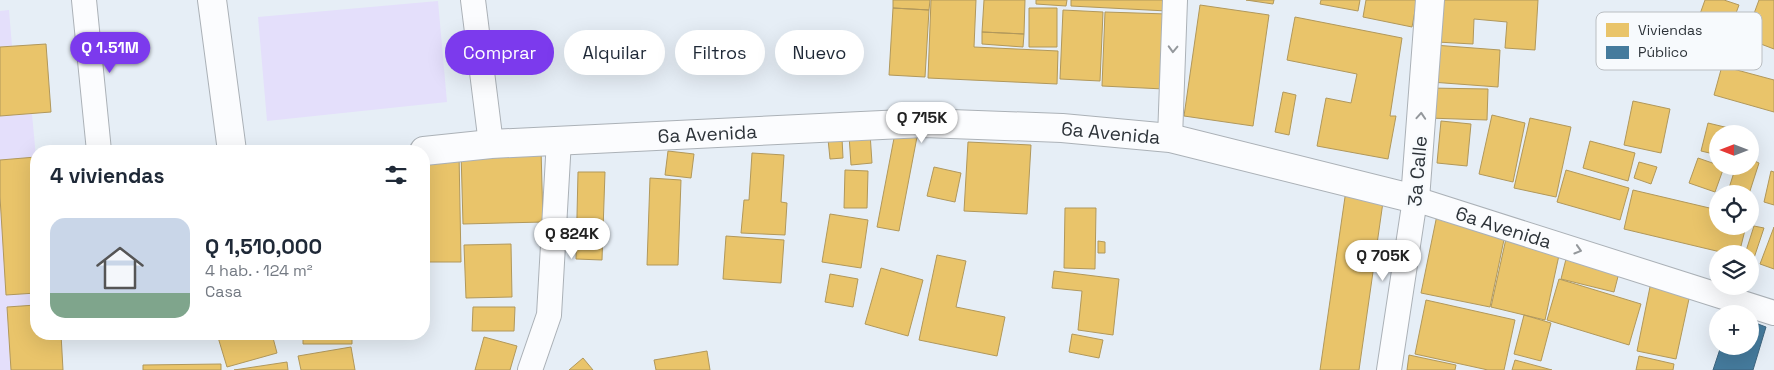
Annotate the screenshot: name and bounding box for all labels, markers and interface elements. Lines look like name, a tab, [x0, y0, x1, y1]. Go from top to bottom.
legend	[1596, 12, 1762, 70]
text: Viviendas	[1638, 21, 1702, 39]
chip: Comprar	[445, 30, 554, 75]
chip: Alquilar	[564, 30, 665, 75]
chip: Filtros	[675, 30, 765, 75]
chip: Nuevo	[775, 30, 864, 75]
pin: Q 1.51M	[64, 32, 156, 74]
text: Q 1.51M	[81, 37, 139, 58]
text: Público	[1638, 43, 1688, 61]
one-way arrow	[1168, 45, 1178, 53]
pin: Q 715K	[881, 102, 963, 144]
text: Q 715K	[897, 107, 947, 128]
one-way arrow	[1416, 111, 1427, 119]
street label: 6a Avenida	[1060, 116, 1162, 150]
street label: 6a Avenida	[657, 119, 758, 149]
north arrow	[1709, 125, 1759, 175]
map controls	[1709, 125, 1759, 355]
street label: 3a Calle	[1402, 135, 1433, 207]
icon: filters	[382, 161, 410, 189]
text: 4 viviendas	[50, 162, 164, 189]
button: locate	[1709, 185, 1759, 235]
street label: 6a Avenida	[1452, 201, 1555, 255]
pin: Q 824K	[531, 218, 613, 260]
text: Q 824K	[545, 223, 599, 244]
text: Q 1,510,000	[205, 233, 322, 260]
icon: home	[90, 238, 150, 298]
pin: Q 705K	[1342, 240, 1424, 282]
one-way arrow	[1574, 244, 1582, 254]
text: Q 705K	[1356, 245, 1410, 266]
button: layers	[1709, 245, 1759, 295]
text: 4 hab. · 124 m²	[205, 260, 313, 281]
text: Casa	[205, 281, 242, 302]
button: +	[1709, 305, 1759, 355]

